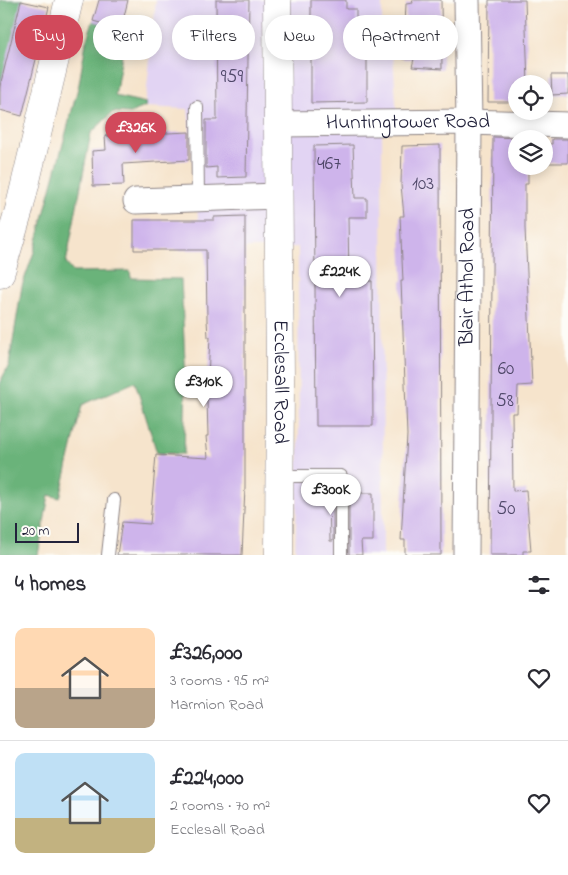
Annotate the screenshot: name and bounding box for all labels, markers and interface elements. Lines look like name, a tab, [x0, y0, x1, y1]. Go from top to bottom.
chip: Buy	[15, 15, 83, 60]
chip: Rent	[93, 15, 162, 60]
chip: Filters	[172, 15, 255, 60]
chip: New	[265, 15, 333, 60]
chip: Apartment	[343, 15, 458, 60]
house number: 959	[221, 64, 243, 91]
map controls	[508, 75, 553, 175]
button: locate	[508, 75, 553, 120]
street label: Huntingtower Road	[326, 107, 491, 140]
pin: £326K	[101, 112, 171, 154]
text: £326K	[116, 116, 156, 140]
button: layers	[508, 130, 553, 175]
house number: 467	[317, 151, 341, 178]
house number: 103	[412, 171, 434, 198]
street label: Blair Athol Road	[452, 208, 483, 347]
pin: £224K	[305, 256, 375, 298]
text: £224K	[320, 260, 360, 284]
street label: Ecclesall Road	[265, 320, 295, 444]
house number: 60	[498, 356, 514, 383]
pin: £310K	[169, 366, 239, 408]
text: £310K	[186, 370, 222, 394]
house number: 58	[496, 388, 514, 415]
pin: £300K	[296, 474, 366, 516]
text: £300K	[312, 478, 350, 502]
house number: 50	[496, 496, 516, 523]
scale bar	[15, 520, 79, 543]
text: 20 m	[22, 521, 49, 542]
text: 4 homes	[15, 570, 86, 600]
icon: filters	[525, 571, 553, 599]
text: £326,000	[170, 639, 242, 669]
icon: home	[55, 648, 115, 708]
icon: heart	[525, 664, 553, 692]
text: 3 rooms · 95 m²	[170, 669, 269, 693]
text: Marmion Road	[170, 693, 264, 717]
text: £224,000	[170, 764, 244, 794]
icon: home	[55, 773, 115, 833]
icon: heart	[525, 789, 553, 817]
text: 2 rooms · 70 m²	[170, 794, 270, 818]
text: Ecclesall Road	[170, 818, 265, 842]

